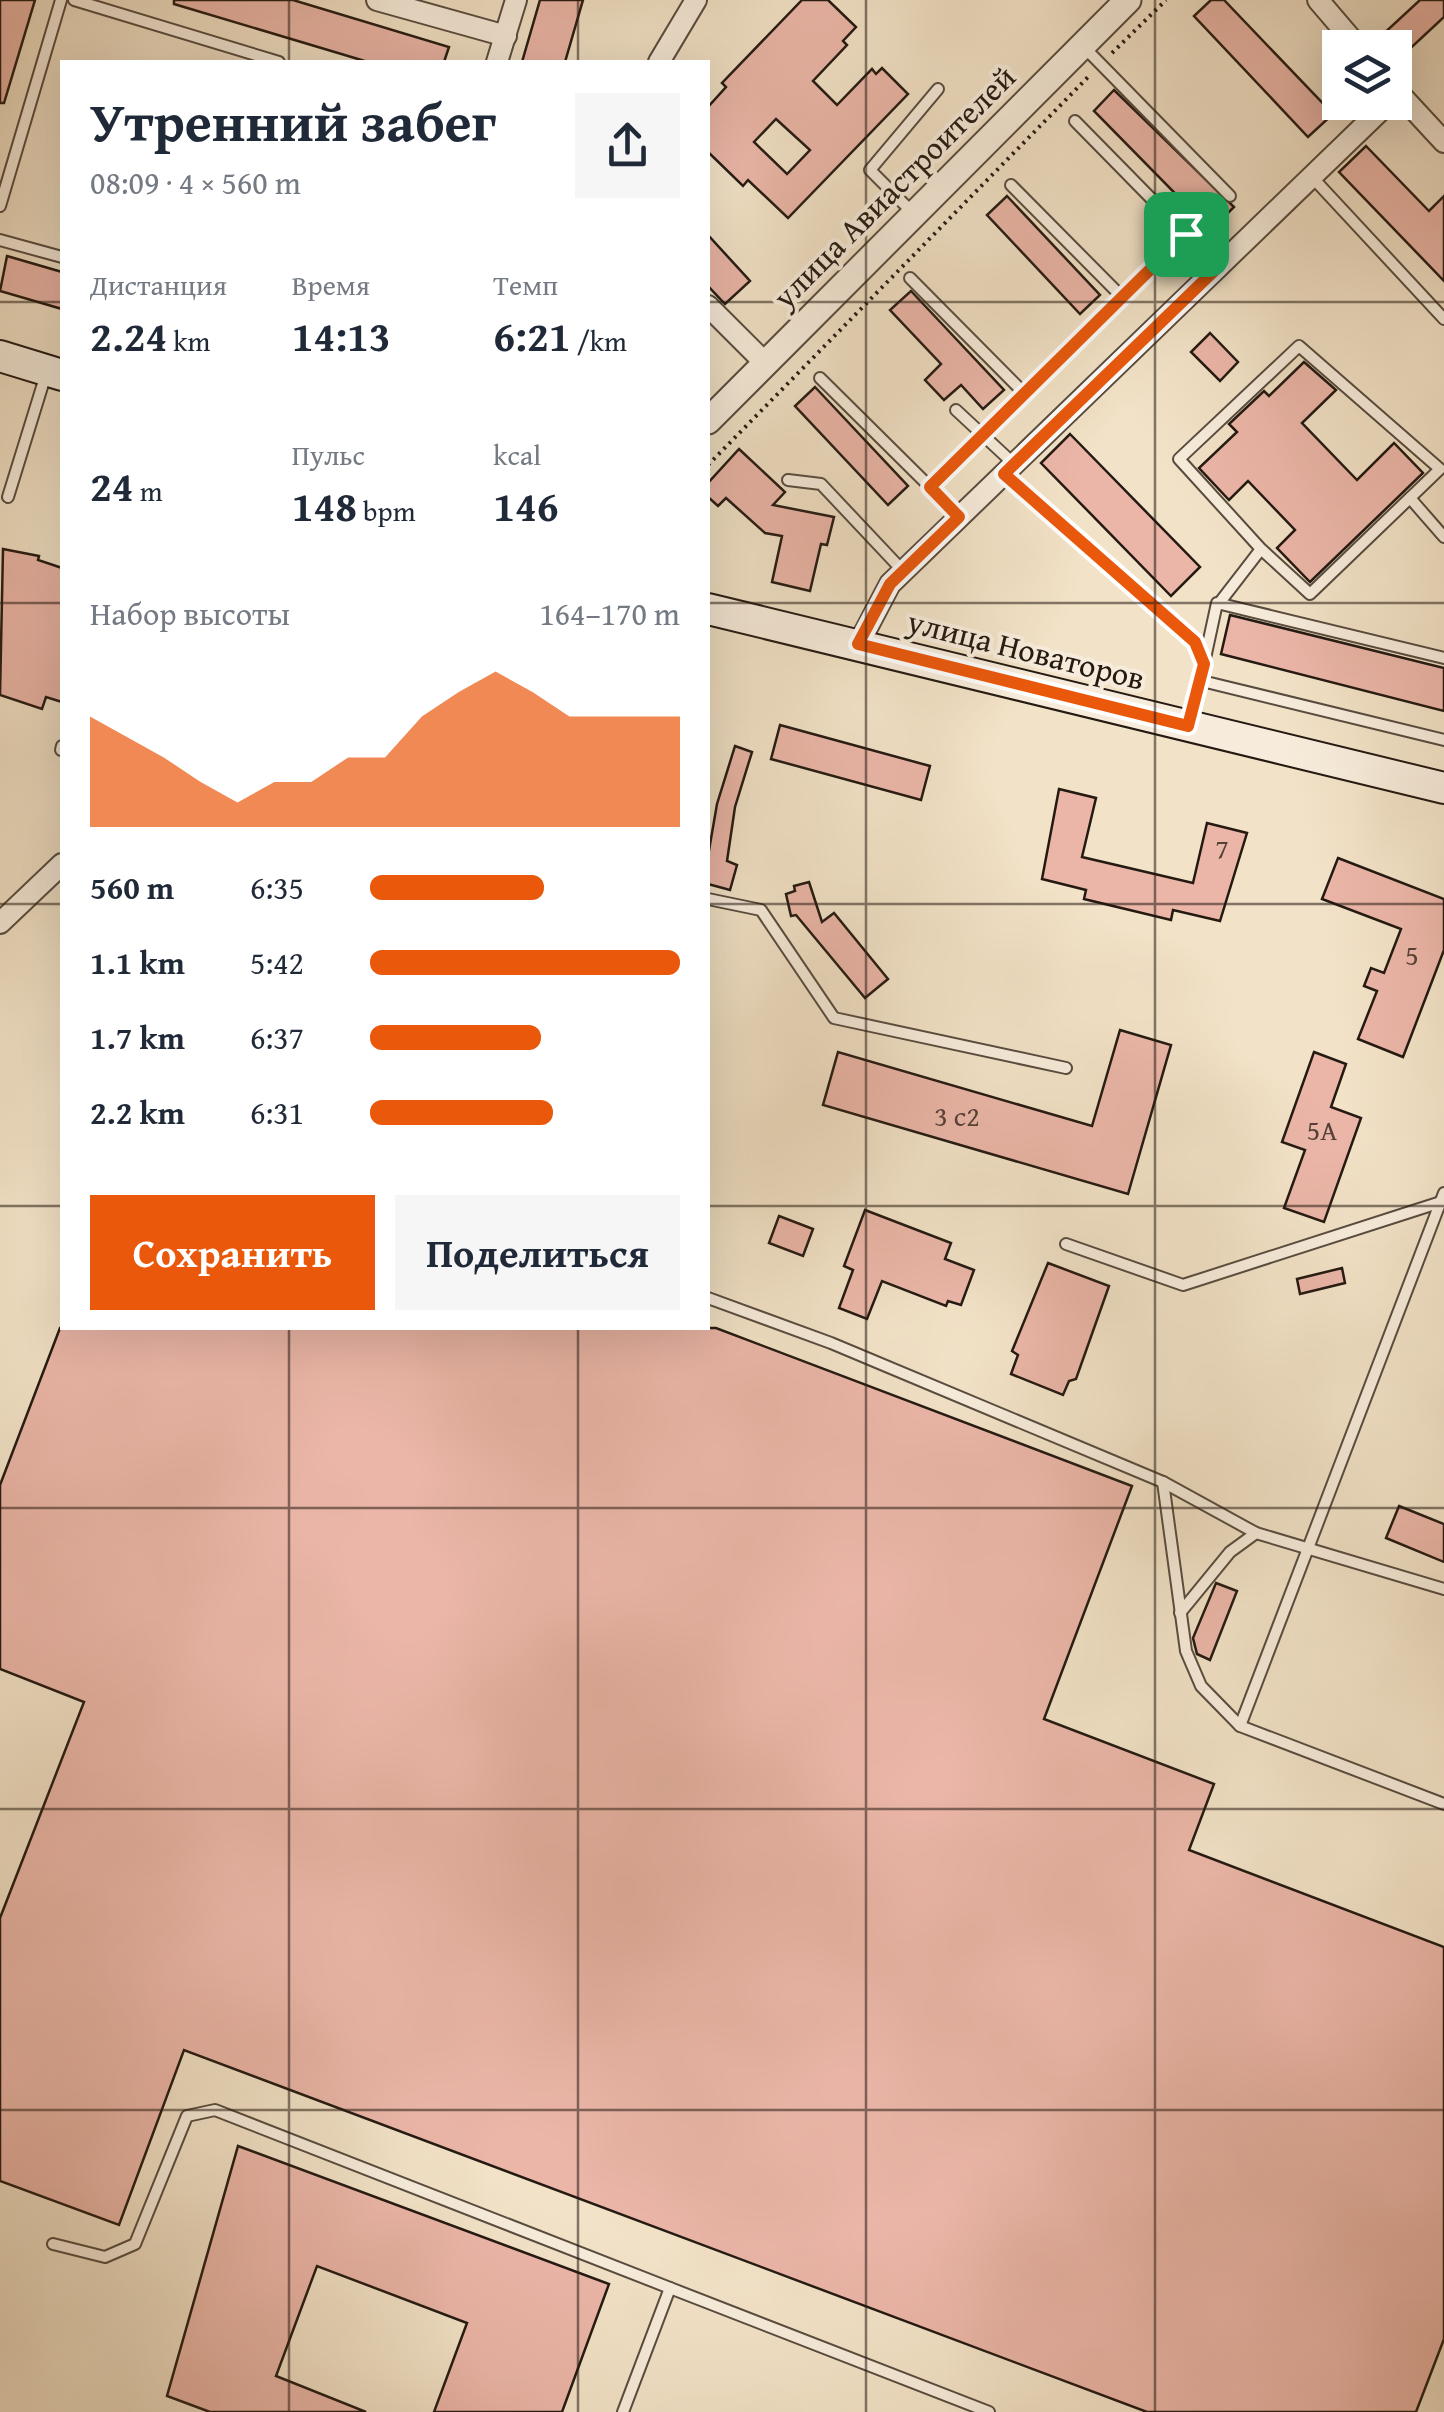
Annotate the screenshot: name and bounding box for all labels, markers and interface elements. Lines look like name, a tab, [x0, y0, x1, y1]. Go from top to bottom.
map controls	[1322, 30, 1412, 120]
button: layers	[1322, 30, 1412, 120]
street label: улица Авиастроителей	[761, 54, 1026, 320]
text: Утренний забег	[90, 81, 496, 161]
button: share	[575, 93, 680, 198]
text: 08:09 · 4 × 560 m	[90, 159, 301, 206]
pin	[1144, 192, 1229, 277]
icon: arrive	[1159, 207, 1214, 262]
text: Дистанция	[90, 264, 227, 305]
text: Время	[292, 264, 370, 305]
text: Темп	[493, 264, 558, 305]
text: 2.24	[90, 305, 167, 366]
text: 14:13	[292, 305, 391, 366]
text: 6:21	[493, 305, 570, 366]
text: km	[167, 320, 210, 361]
text: /km	[570, 320, 627, 361]
text: Пульс	[292, 434, 365, 475]
text: kcal	[493, 434, 541, 475]
text: 24	[90, 455, 134, 516]
text: m	[134, 470, 163, 511]
text: 148	[292, 475, 357, 536]
text: 146	[493, 475, 559, 536]
text: bpm	[357, 490, 416, 531]
text: Набор высоты	[90, 590, 290, 637]
text: 164–170 m	[539, 590, 680, 637]
street label: улица Новаторов	[902, 597, 1150, 702]
house number: 7	[1215, 827, 1229, 868]
text: 560 m	[90, 864, 174, 911]
text: 6:35	[250, 864, 304, 911]
house number: 5	[1405, 934, 1419, 975]
text: 1.1 km	[90, 939, 185, 986]
text: 5:42	[250, 939, 304, 986]
text: 1.7 km	[90, 1014, 185, 1061]
text: 6:37	[250, 1014, 304, 1061]
text: 2.2 km	[90, 1089, 185, 1136]
text: 6:31	[250, 1089, 304, 1136]
house number: 3 с2	[934, 1095, 980, 1136]
house number: 5А	[1307, 1109, 1337, 1150]
button: Сохранить	[90, 1195, 375, 1310]
button: Поделиться	[395, 1195, 680, 1310]

